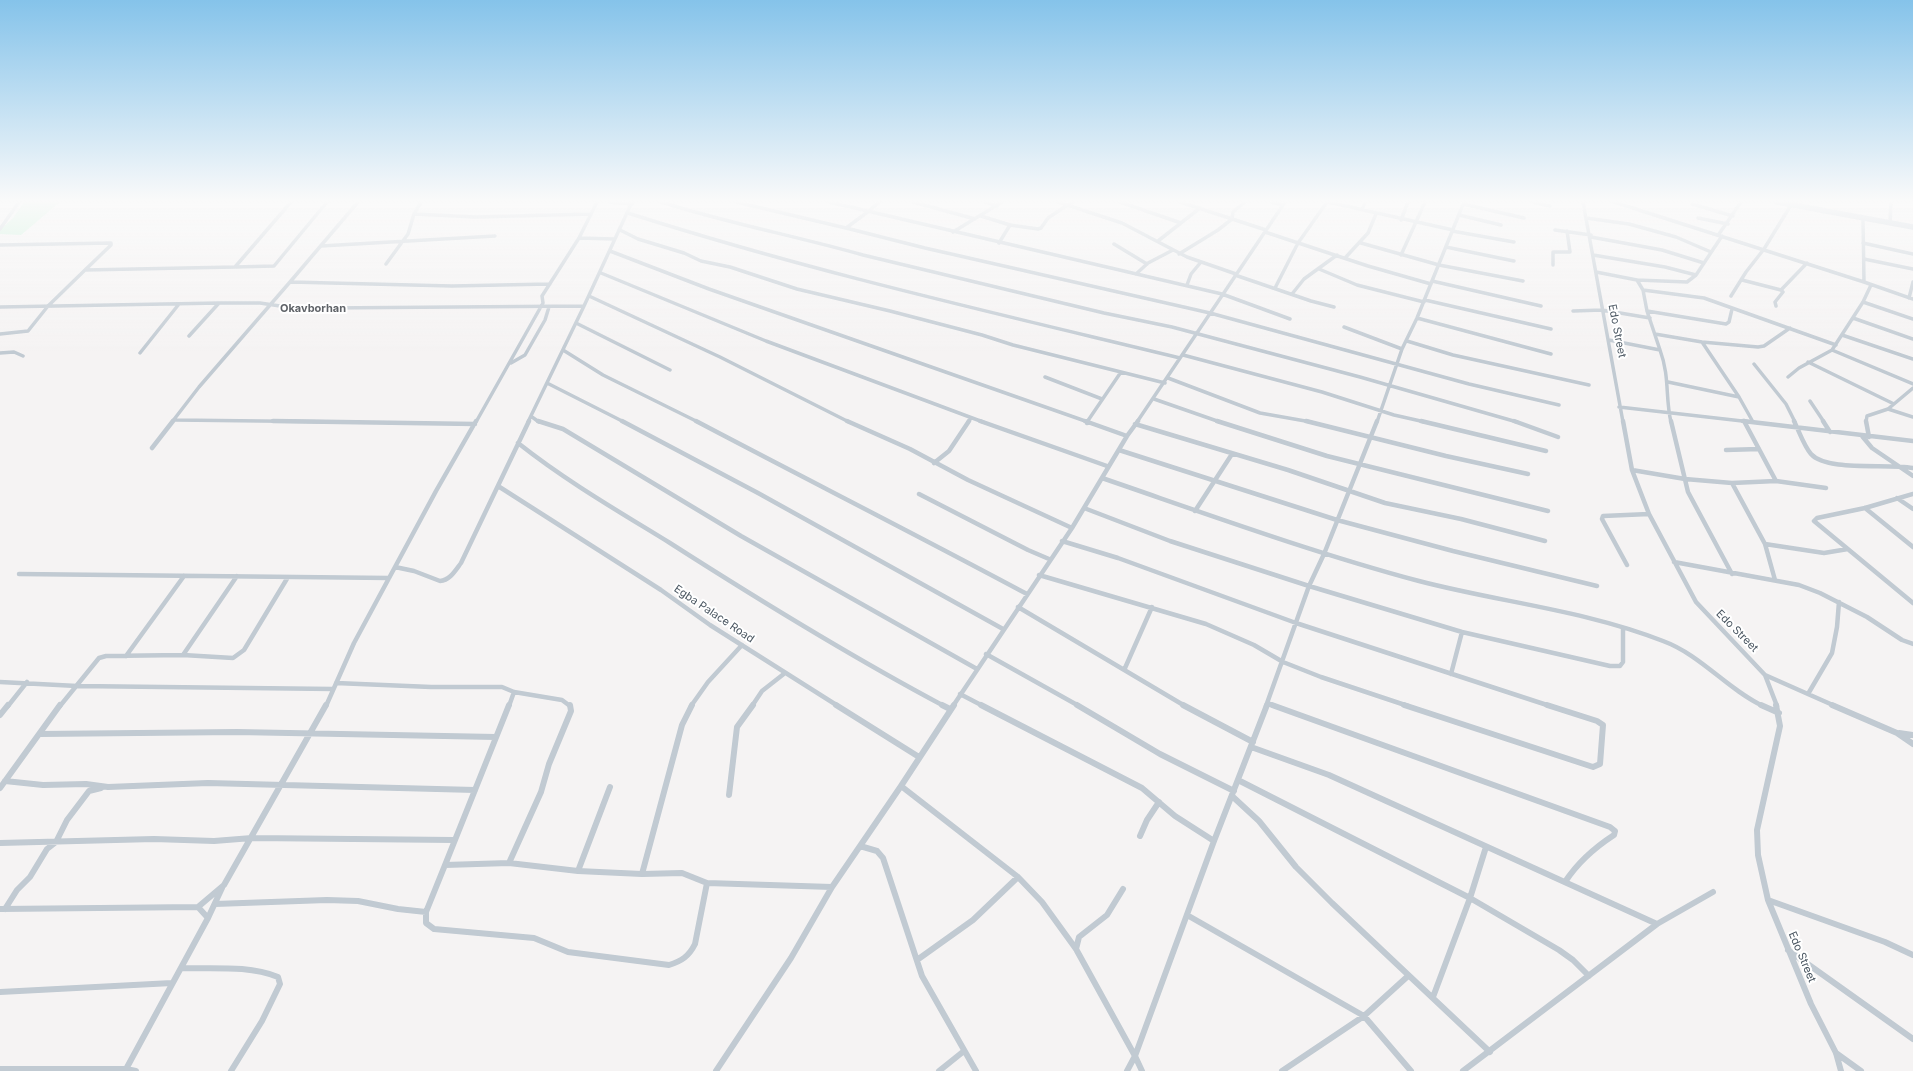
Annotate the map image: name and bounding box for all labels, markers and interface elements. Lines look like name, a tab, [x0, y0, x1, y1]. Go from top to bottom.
district label: Okavborhan	[280, 302, 346, 316]
street label: Edo Street	[1605, 303, 1629, 359]
street label: Egba Palace Road	[671, 582, 757, 646]
street label: Edo Street	[1713, 607, 1761, 655]
street label: Edo Street	[1785, 930, 1819, 984]

